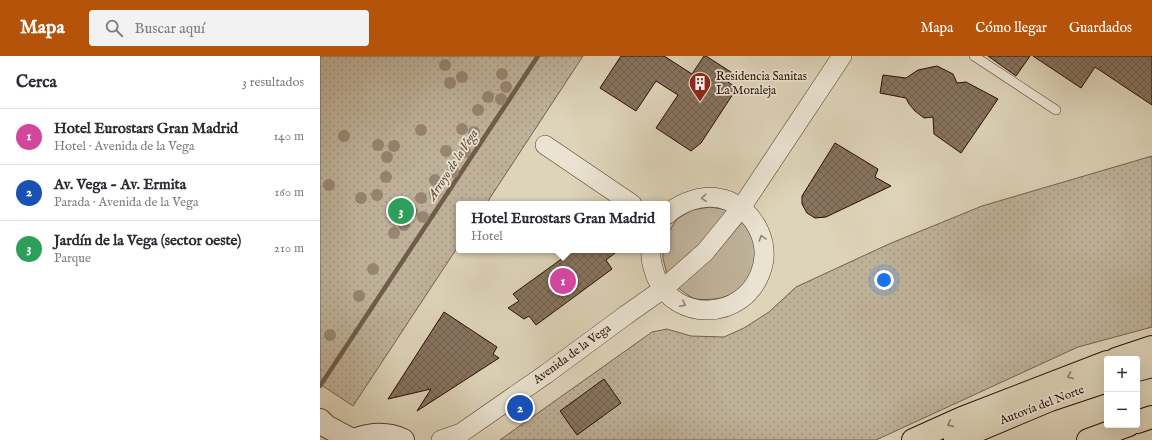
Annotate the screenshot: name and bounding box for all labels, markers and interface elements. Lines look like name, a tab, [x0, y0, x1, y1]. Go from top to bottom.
search box	[89, 10, 369, 46]
text: Mapa	[20, 16, 65, 40]
icon: search	[103, 17, 125, 39]
text: Buscar aquí	[135, 19, 205, 38]
text: Mapa	[920, 19, 953, 37]
text: Cómo llegar	[975, 19, 1047, 37]
text: Guardados	[1069, 19, 1132, 37]
place label: Residencia Sanitas La Moraleja	[716, 69, 807, 98]
building icon: Residencia Sanitas La Moraleja	[687, 70, 713, 103]
text: Cerca	[16, 72, 57, 93]
text: 3 resultados	[242, 74, 304, 91]
text: Hotel Eurostars Gran Madrid	[54, 119, 238, 138]
water label: Arroyo de la Vega	[423, 126, 483, 206]
text: 1	[27, 128, 31, 145]
text: 140 m	[274, 128, 304, 145]
text: Hotel · Avenida de la Vega	[54, 138, 195, 155]
text: Av. Vega - Av. Ermita	[54, 175, 186, 194]
text: 2	[26, 184, 32, 201]
text: 160 m	[274, 184, 304, 201]
one-way arrow	[701, 193, 707, 202]
text: Parada · Avenida de la Vega	[54, 194, 199, 211]
pin: 3	[388, 196, 414, 226]
popup	[456, 201, 670, 253]
text: Hotel Eurostars Gran Madrid	[471, 209, 655, 228]
text: Hotel	[471, 228, 503, 245]
text: Jardín de la Vega (sector oeste)	[54, 231, 241, 250]
one-way arrow	[758, 235, 767, 242]
text: 3	[27, 240, 31, 257]
text: 210 m	[274, 240, 304, 257]
text: Parque	[54, 250, 91, 267]
pin: 1	[550, 266, 576, 296]
your location	[874, 270, 894, 290]
one-way arrow	[679, 299, 686, 307]
street label: Avenida de la Vega	[529, 320, 614, 388]
map controls	[1104, 356, 1140, 428]
button: +	[1104, 356, 1140, 392]
one-way arrow	[1067, 371, 1074, 379]
street label: Autovía del Norte	[997, 382, 1087, 428]
button: −	[1104, 392, 1140, 428]
pin: 2	[507, 393, 533, 423]
one-way arrow	[946, 419, 954, 427]

